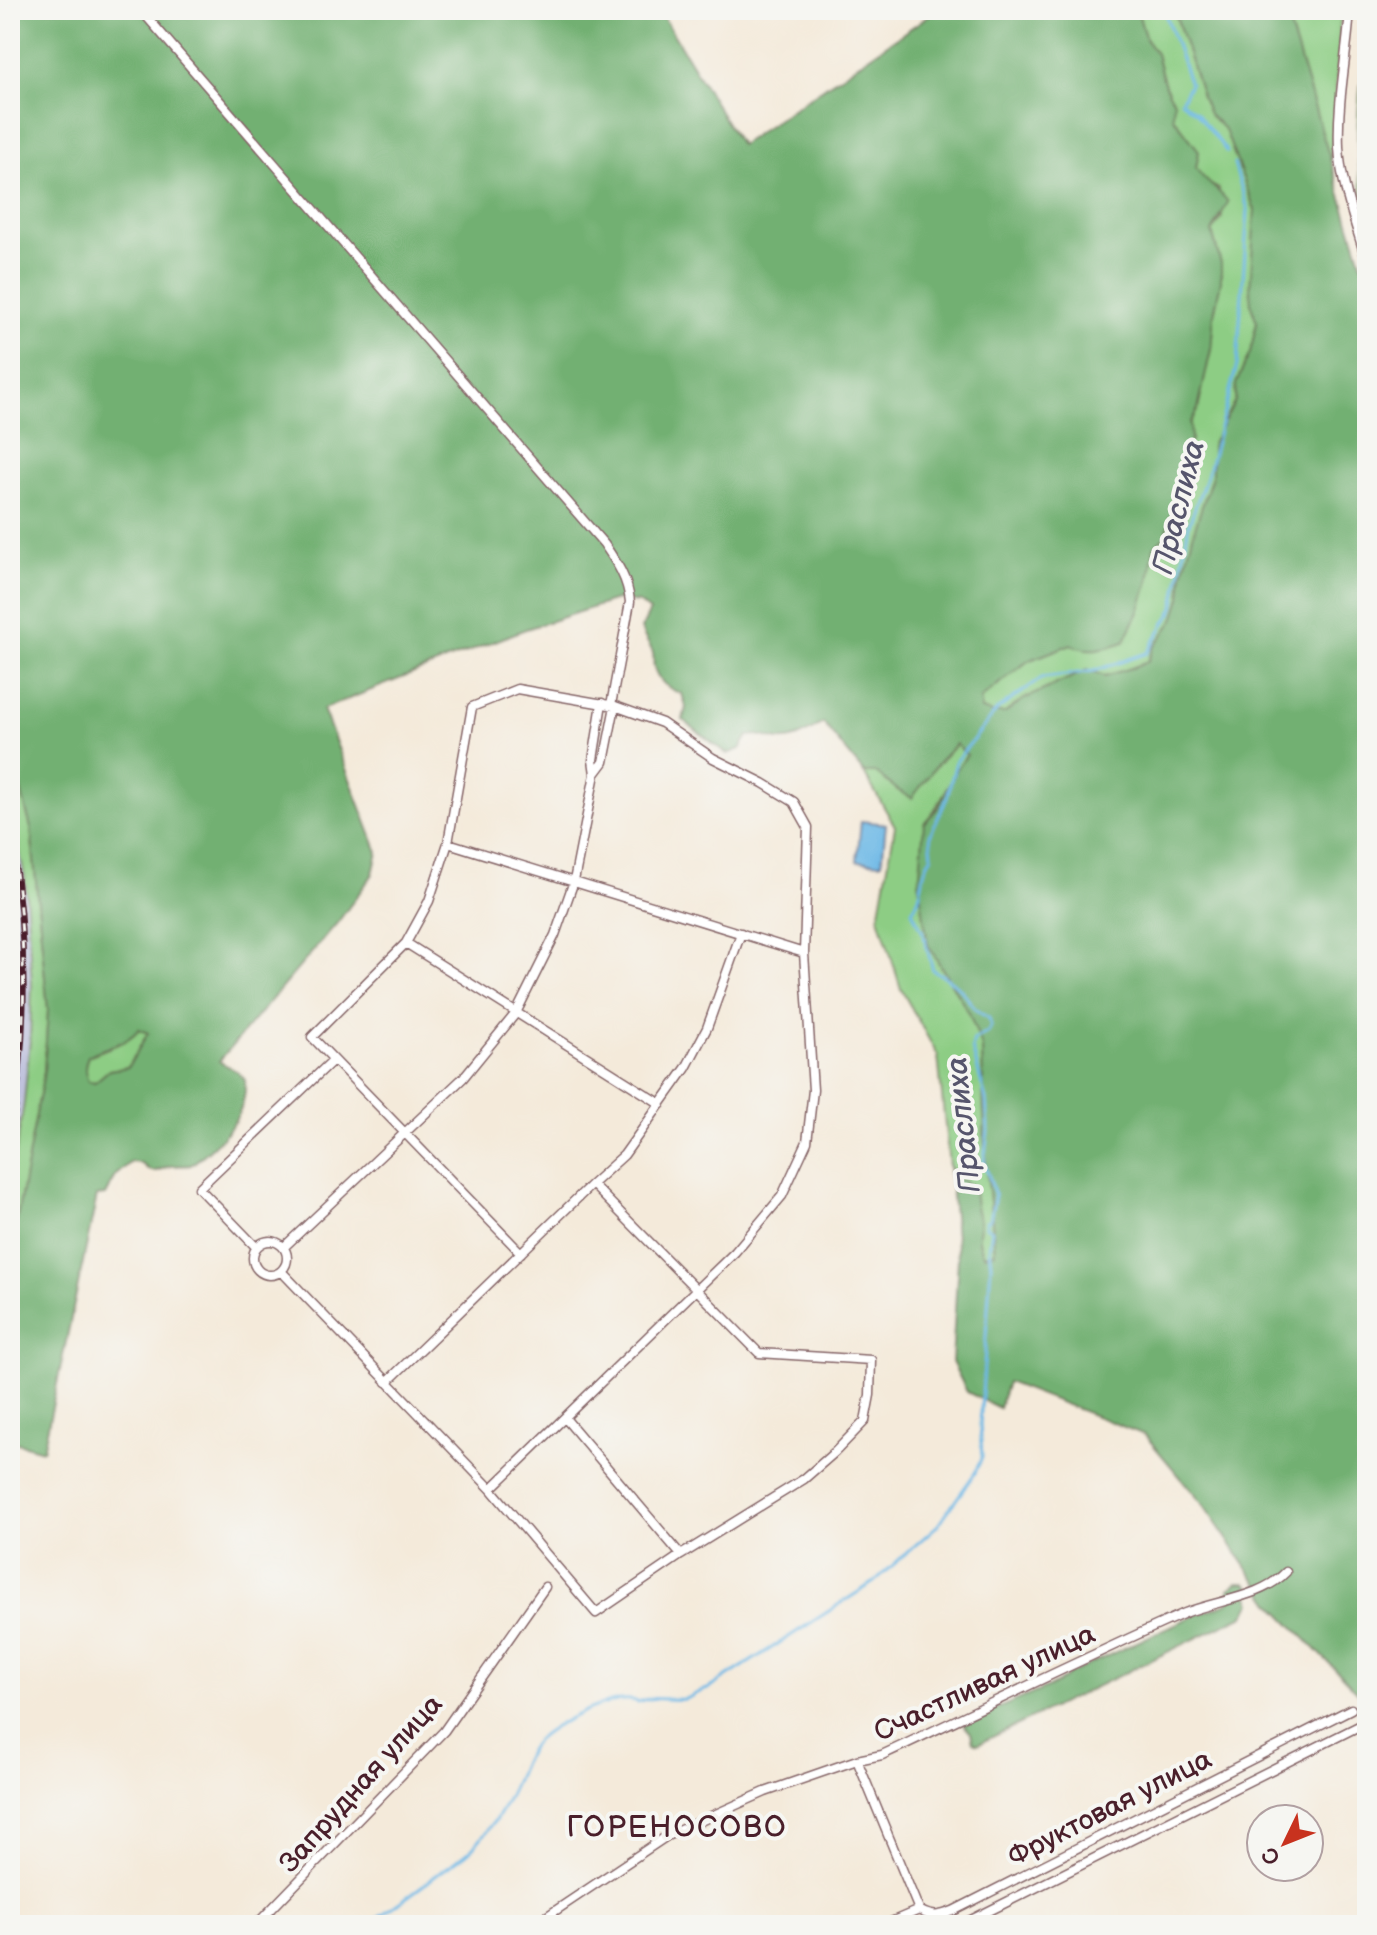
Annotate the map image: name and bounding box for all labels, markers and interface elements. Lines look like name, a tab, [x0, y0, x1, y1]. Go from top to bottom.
water label: Праслиха	[1145, 436, 1213, 578]
water label: Праслиха	[939, 1055, 989, 1195]
street label: Счастливая улица	[869, 1617, 1101, 1749]
street label: Запрудная улица	[273, 1688, 450, 1880]
street label: Фруктовая улица	[1002, 1743, 1217, 1874]
north arrow	[1245, 1803, 1325, 1883]
district label: ГОРЕНОСОВО	[566, 1810, 788, 1846]
text: С	[1256, 1841, 1287, 1870]

